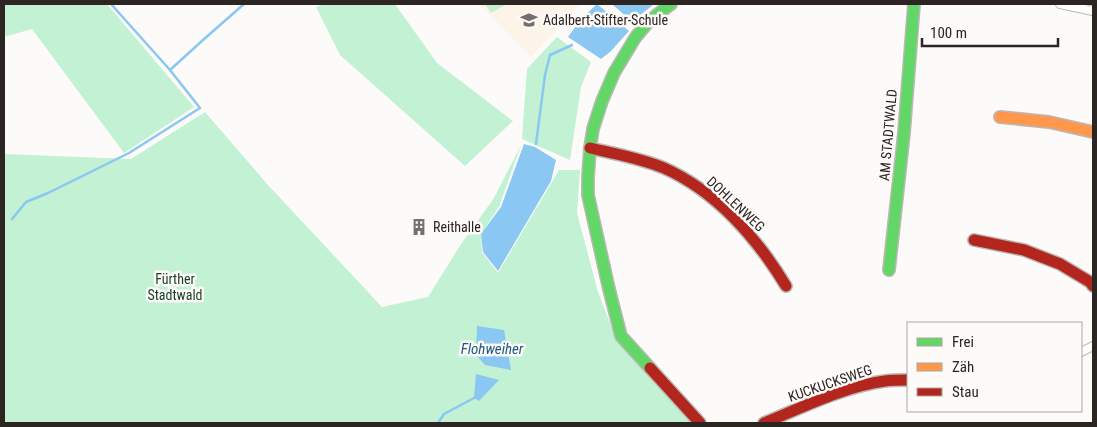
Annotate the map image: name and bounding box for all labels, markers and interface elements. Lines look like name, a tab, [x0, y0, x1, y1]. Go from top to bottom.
school or university icon: Adalbert-Stifter-Schule	[519, 10, 539, 30]
place label: Adalbert-Stifter-Schule	[543, 12, 669, 28]
scale bar	[922, 15, 1058, 47]
text: 100 m	[930, 24, 967, 42]
street label: AM STADTWALD	[876, 88, 900, 182]
street label: DOHLENWEG	[704, 173, 768, 235]
building icon: Reithalle	[409, 217, 429, 237]
place label: Reithalle	[433, 219, 481, 235]
park label: Fürther Stadtwald	[147, 271, 203, 303]
legend	[907, 322, 1082, 412]
text: Frei	[952, 333, 974, 351]
water label: Flohweiher	[461, 340, 524, 358]
text: Zäh	[952, 358, 974, 376]
street label: KUCKUCKSWEG	[786, 361, 874, 405]
text: Stau	[952, 383, 979, 401]

